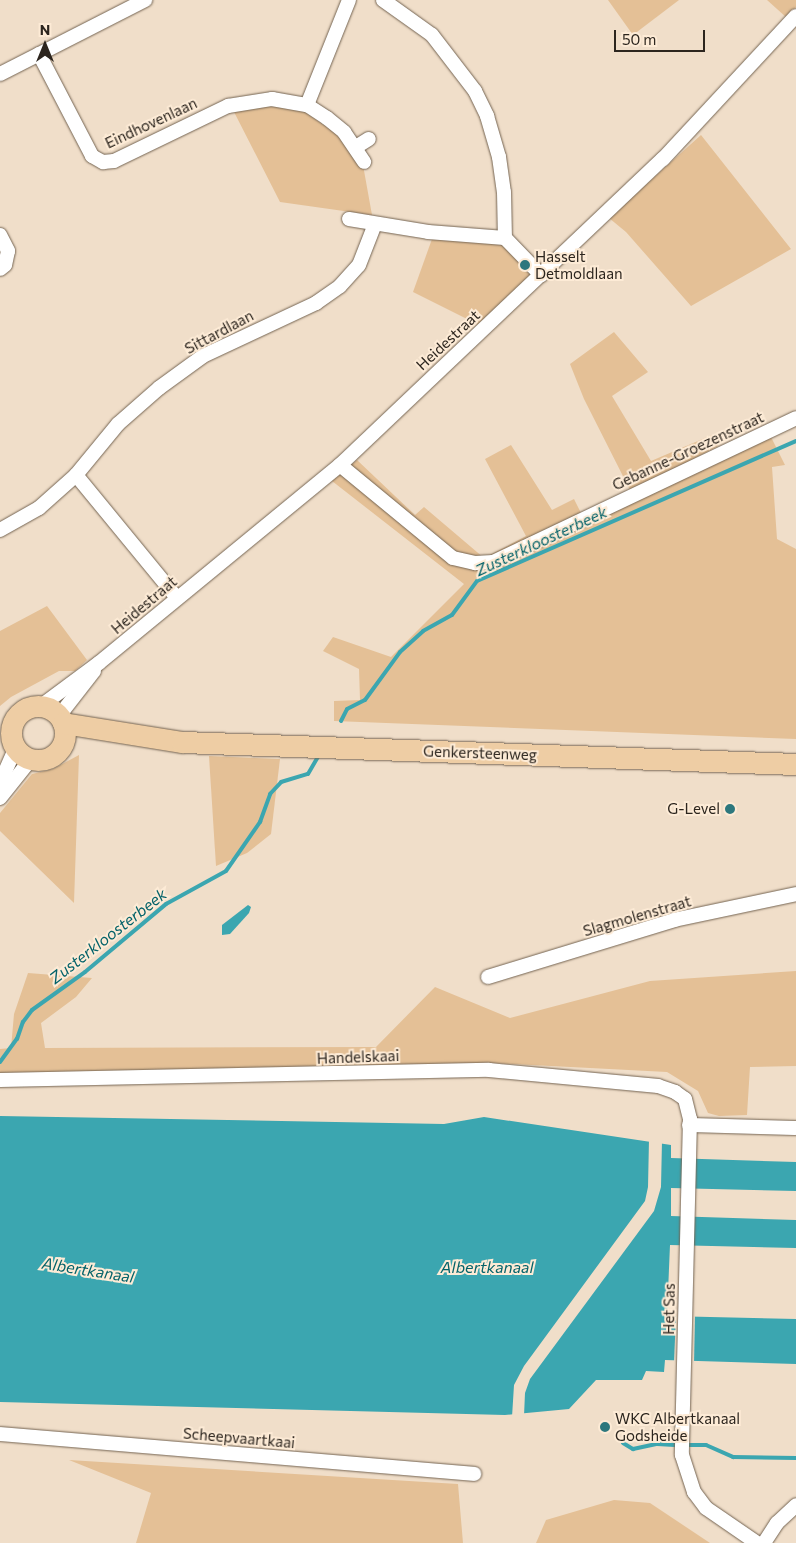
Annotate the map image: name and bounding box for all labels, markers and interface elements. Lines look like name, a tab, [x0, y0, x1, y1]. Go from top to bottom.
north arrow	[20, 20, 70, 70]
scale bar	[616, 20, 707, 52]
text: N	[40, 21, 50, 38]
text: 50 m	[622, 30, 656, 48]
street label: Eindhovenlaan	[102, 94, 200, 152]
place label: Hasselt Detmoldlaan	[535, 247, 623, 282]
marker: Hasselt Detmoldlaan	[519, 259, 531, 271]
street label: Sittardlaan	[182, 306, 256, 358]
street label: Heidestraat	[413, 306, 483, 374]
street label: Gebanne-Groezenstraat	[609, 408, 767, 494]
water label: Zusterkloosterbeek	[472, 502, 610, 580]
street label: Heidestraat	[107, 572, 181, 638]
street label: Genkersteenweg	[423, 742, 537, 764]
place label: G-Level	[667, 800, 720, 818]
marker: G-Level	[724, 803, 736, 815]
water label: Zusterkloosterbeek	[46, 884, 170, 988]
street label: Slagmolenstraat	[581, 892, 693, 940]
street label: Handelskaai	[316, 1047, 400, 1067]
water label: Albertkanaal	[41, 1253, 135, 1287]
water label: Albertkanaal	[441, 1257, 533, 1277]
street label: Het Sas	[660, 1283, 678, 1335]
place label: WKC Albertkanaal Godsheide	[615, 1409, 740, 1444]
marker: WKC Albertkanaal Godsheide	[599, 1421, 611, 1433]
street label: Scheepvaartkaai	[182, 1424, 296, 1452]

